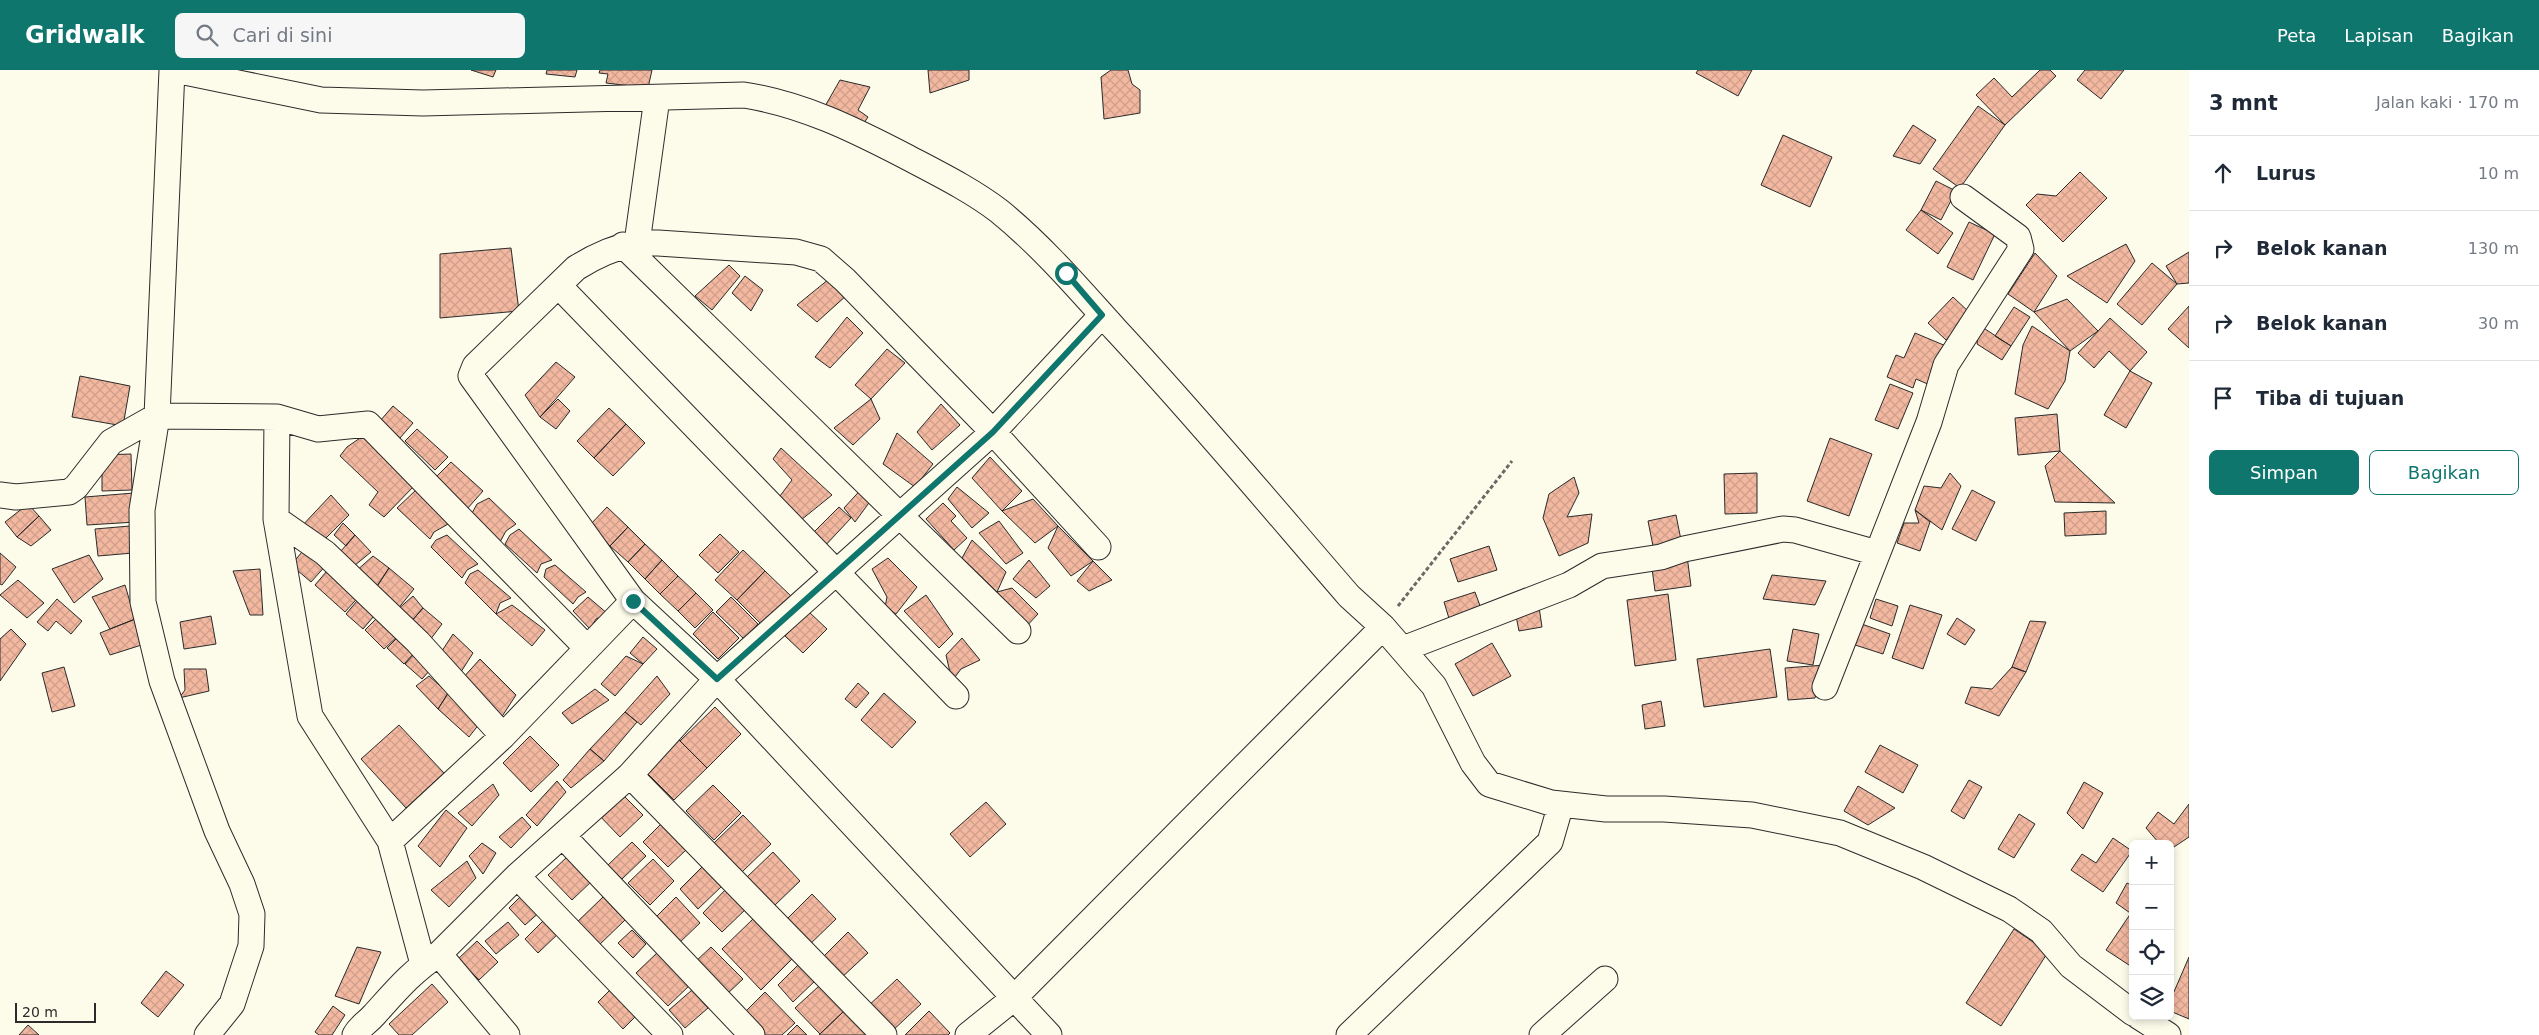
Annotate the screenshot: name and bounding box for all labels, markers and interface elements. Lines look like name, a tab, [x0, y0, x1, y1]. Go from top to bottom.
search box	[175, 13, 525, 58]
text: Gridwalk	[25, 21, 145, 49]
icon: search	[193, 21, 221, 49]
text: Cari di sini	[233, 24, 332, 46]
text: Peta	[2277, 25, 2316, 46]
text: Lapisan	[2344, 25, 2414, 46]
text: Bagikan	[2442, 25, 2514, 46]
text: 3 mnt	[2209, 91, 2278, 115]
text: Jalan kaki · 170 m	[2376, 93, 2519, 112]
icon: ahead	[2209, 159, 2237, 187]
text: Lurus	[2256, 162, 2316, 184]
text: 10 m	[2478, 164, 2519, 183]
icon: right	[2209, 234, 2237, 262]
text: Belok kanan	[2256, 237, 2388, 259]
text: 130 m	[2468, 239, 2519, 258]
route start	[1055, 262, 1078, 285]
icon: right	[2209, 309, 2237, 337]
text: Belok kanan	[2256, 312, 2388, 334]
text: 30 m	[2478, 314, 2519, 333]
icon: arrive	[2209, 384, 2237, 412]
text: Tiba di tujuan	[2256, 387, 2404, 409]
button: Simpan	[2209, 450, 2359, 495]
button: Bagikan	[2369, 450, 2519, 495]
route end	[622, 590, 645, 613]
map controls	[2129, 840, 2174, 1020]
button: +	[2129, 840, 2174, 885]
button: −	[2129, 885, 2174, 930]
button: locate	[2129, 930, 2174, 975]
button: layers	[2129, 975, 2174, 1020]
scale bar	[15, 1000, 96, 1023]
text: 20 m	[22, 1004, 58, 1020]

